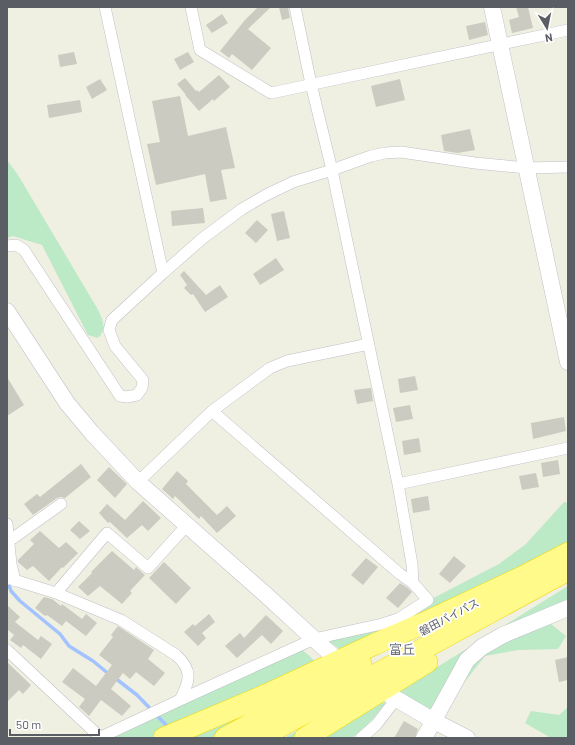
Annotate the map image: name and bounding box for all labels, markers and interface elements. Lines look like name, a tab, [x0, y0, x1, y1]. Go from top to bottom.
north arrow	[527, 8, 567, 48]
text: N	[544, 31, 554, 45]
street label: 磐田バイパス	[417, 595, 481, 638]
district label: 富丘	[389, 641, 415, 657]
scale bar	[10, 711, 99, 737]
text: 50 m	[16, 717, 41, 731]

